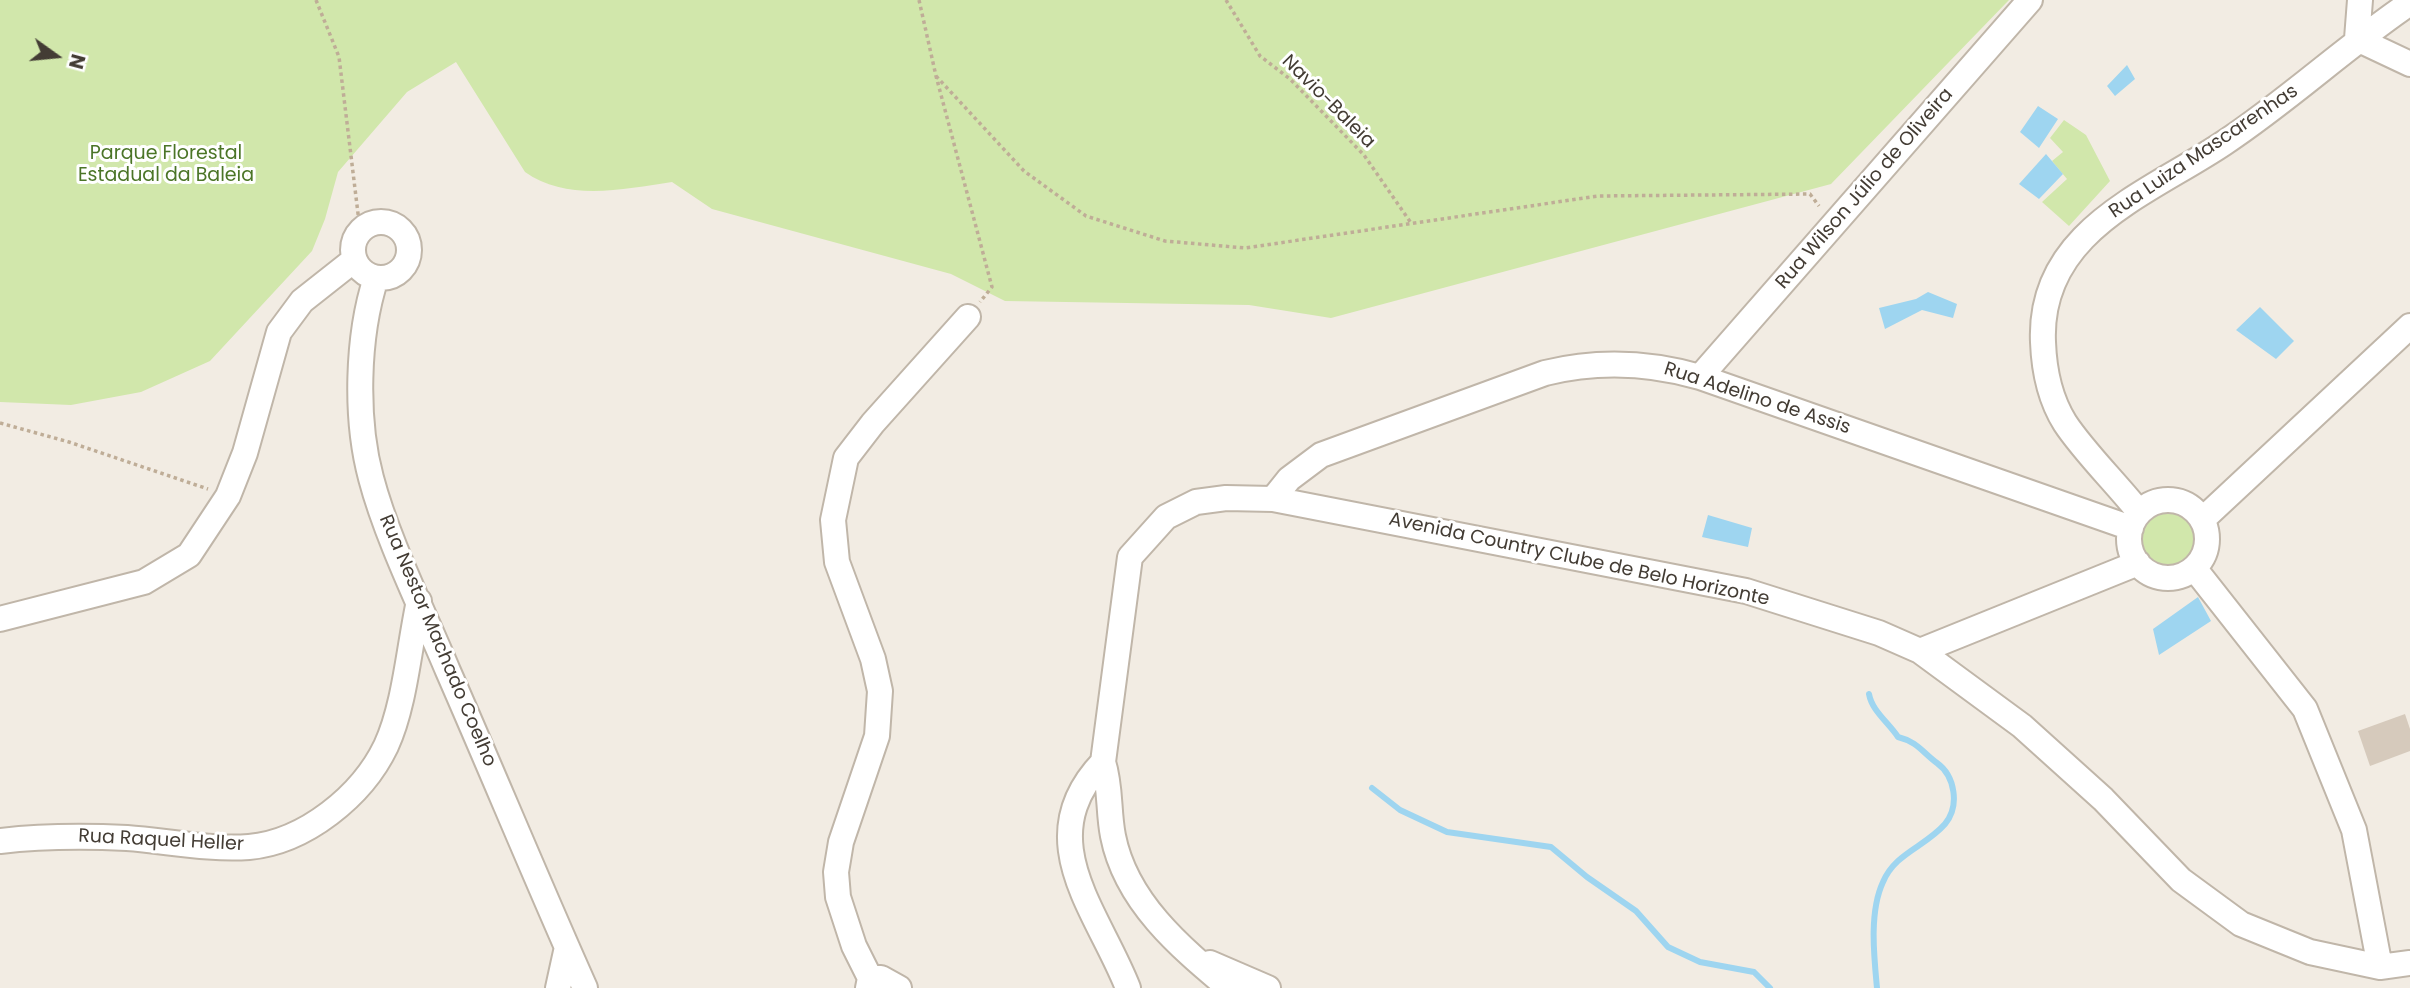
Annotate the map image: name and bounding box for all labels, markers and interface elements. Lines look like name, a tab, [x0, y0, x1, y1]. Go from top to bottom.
north arrow	[21, 21, 91, 91]
text: N	[62, 51, 92, 72]
street label: Navio-Baleia	[1277, 51, 1379, 153]
street label: Rua Luiza Mascarenhas	[2105, 80, 2303, 224]
street label: Rua Wilson Júlio de Oliveira	[1772, 84, 1958, 294]
park label: Parque Florestal Estadual da Baleia	[78, 143, 254, 187]
street label: Rua Adelino de Assis	[1661, 358, 1853, 440]
street label: Avenida Country Clube de Belo Horizonte	[1387, 508, 1771, 612]
street label: Rua Nestor Machado Coelho	[373, 512, 501, 770]
street label: Rua Raquel Heller	[78, 825, 244, 857]

